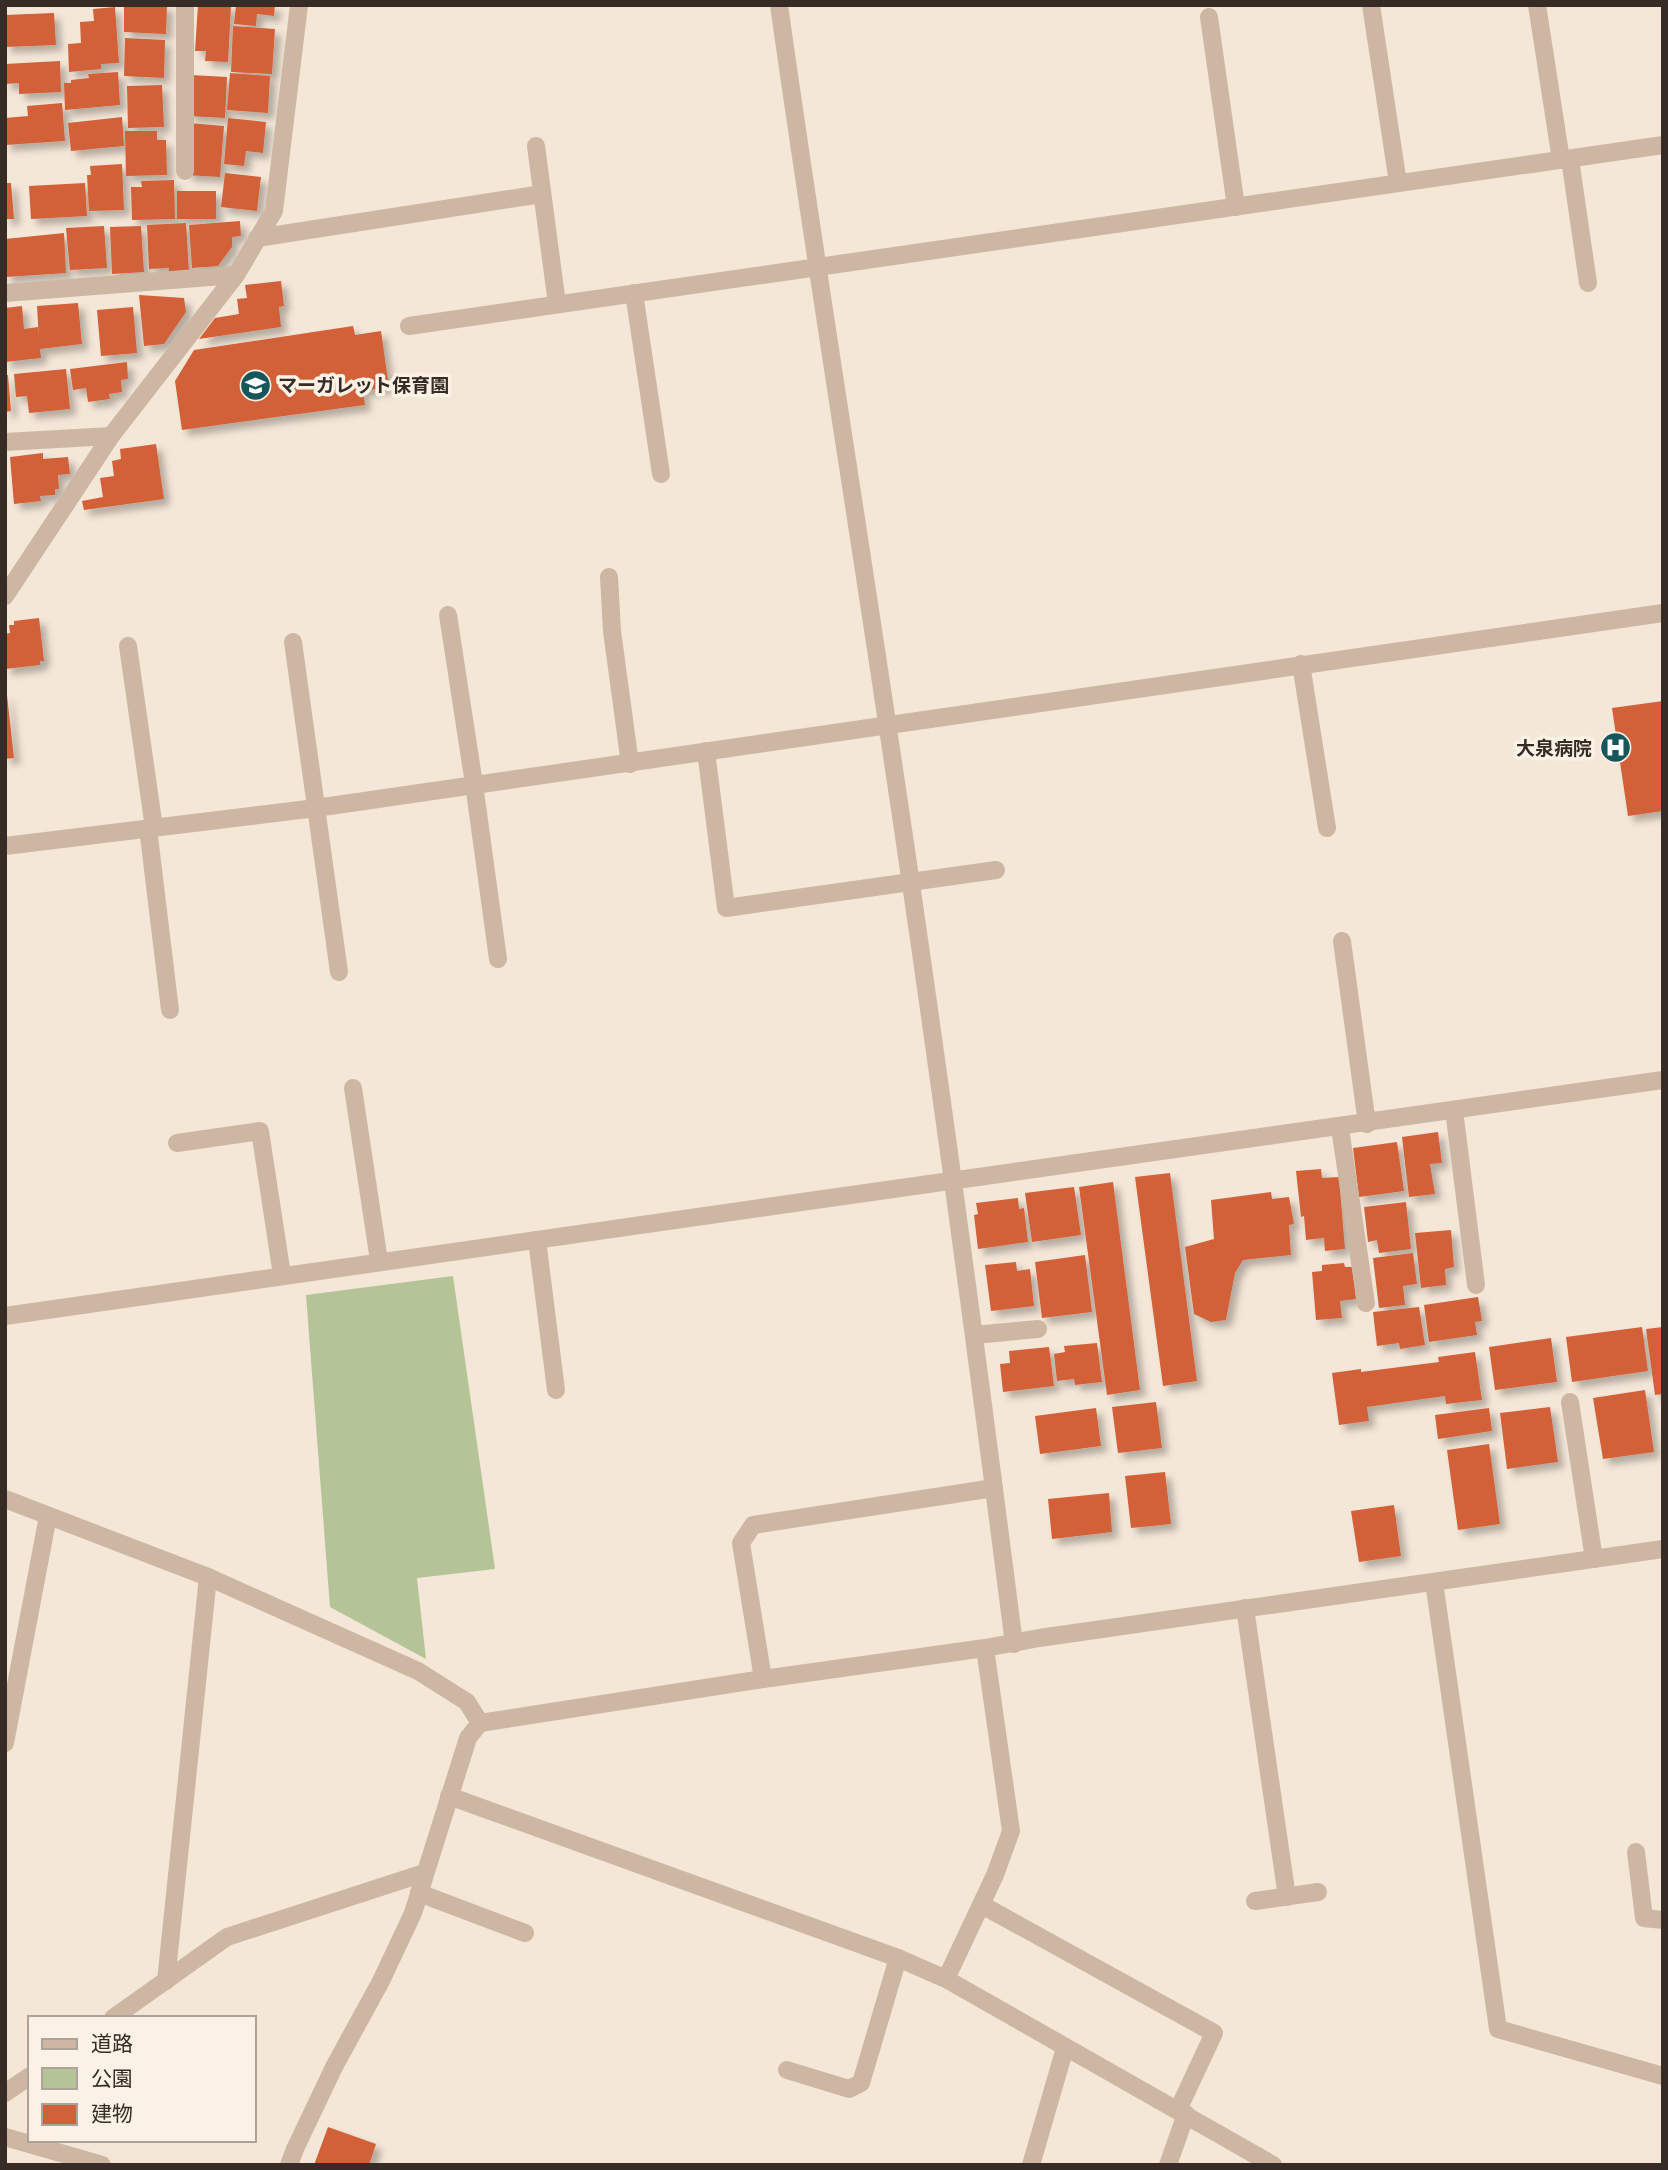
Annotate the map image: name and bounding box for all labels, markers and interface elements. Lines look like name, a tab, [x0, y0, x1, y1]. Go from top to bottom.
school or university icon: マーガレット保育園	[238, 368, 272, 402]
place label: マーガレット保育園	[278, 374, 449, 397]
hospital icon: 大泉病院	[1598, 731, 1632, 765]
place label: 大泉病院	[1516, 737, 1592, 760]
legend	[28, 2016, 256, 2142]
text: 道路	[91, 2031, 133, 2056]
text: 公園	[91, 2066, 133, 2091]
text: 建物	[91, 2101, 133, 2126]

